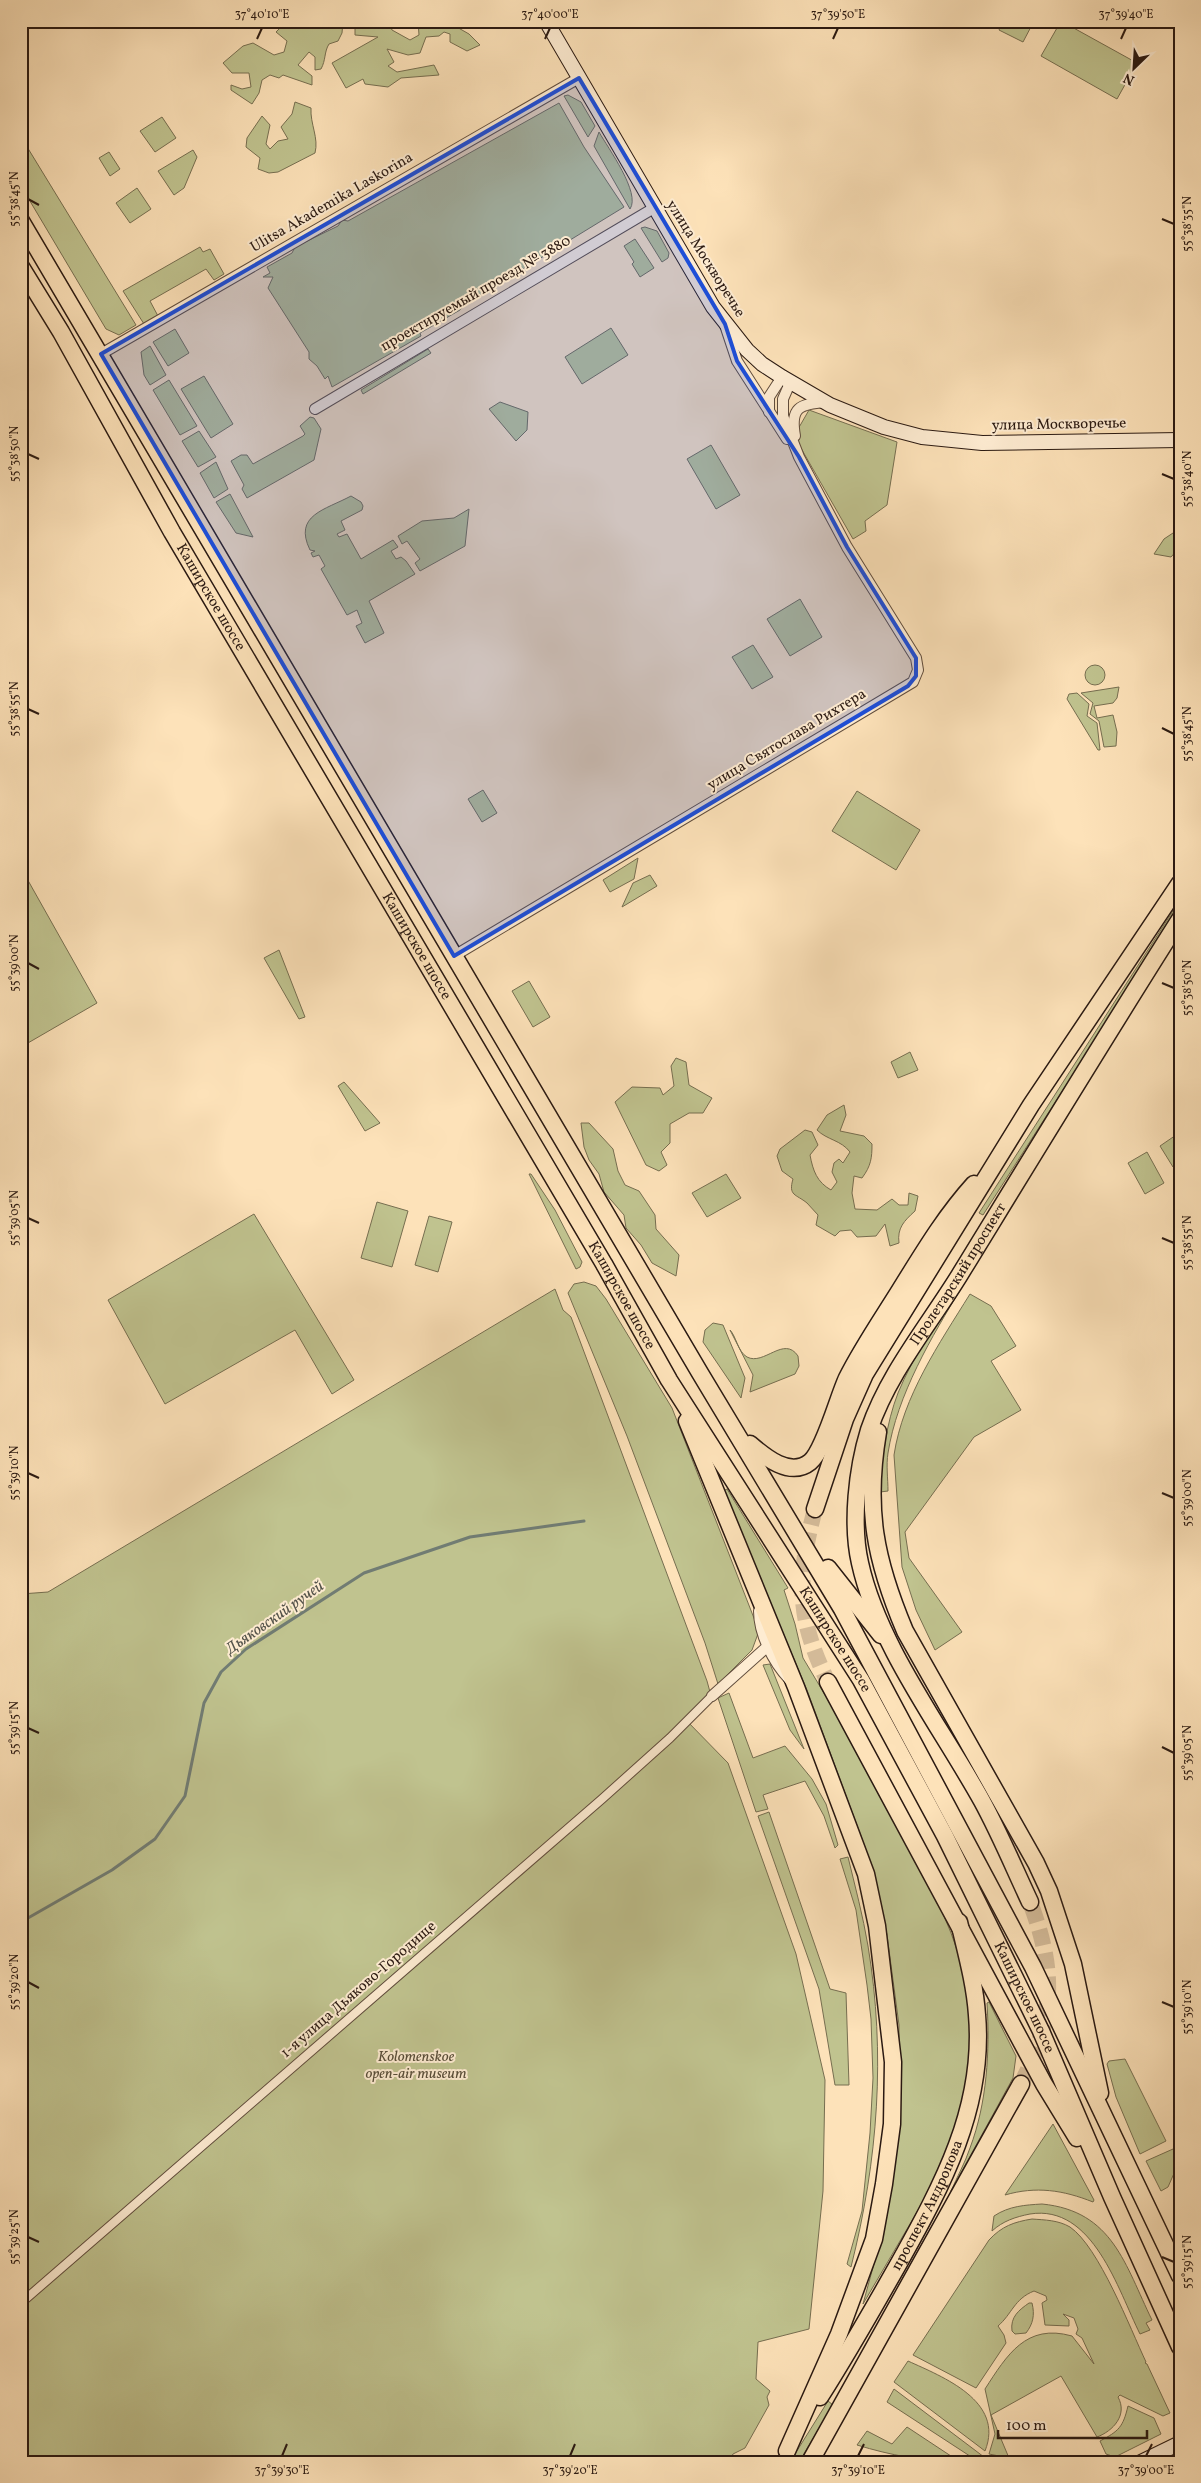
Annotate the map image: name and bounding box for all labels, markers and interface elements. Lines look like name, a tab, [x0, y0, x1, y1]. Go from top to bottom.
text: 37°40'10"E	[235, 7, 289, 23]
text: 37°40'00"E	[521, 7, 579, 23]
text: 37°39'50"E	[811, 7, 865, 23]
text: 37°39'40"E	[1098, 7, 1154, 23]
north arrow	[1108, 42, 1158, 92]
text: N	[1121, 68, 1138, 89]
street label: Ulitsa Akademika Laskorina	[247, 148, 417, 258]
text: 55°38'45"N	[7, 171, 23, 227]
street label: улица Москворечье	[660, 196, 750, 322]
text: 55°38'35"N	[1180, 196, 1196, 252]
street label: проектируемый проезд № 3880	[377, 231, 575, 357]
street label: улица Москворечье	[991, 413, 1127, 437]
text: 55°38'50"N	[7, 426, 23, 482]
text: 55°38'40"N	[1180, 451, 1196, 507]
street label: Каширское шоссе	[171, 540, 251, 655]
text: 55°38'55"N	[7, 681, 23, 737]
street label: улица Святослава Рихтера	[704, 684, 870, 796]
text: 55°38'45"N	[1180, 706, 1196, 762]
street label: Каширское шоссе	[377, 889, 456, 1004]
text: 55°39'00"N	[7, 934, 23, 992]
text: 55°38'50"N	[1180, 960, 1196, 1016]
text: 55°39'05"N	[7, 1190, 23, 1246]
street label: Пролетарский проспект	[905, 1199, 1012, 1350]
text: 55°38'55"N	[1180, 1215, 1196, 1271]
street label: Каширское шоссе	[582, 1237, 660, 1354]
text: 55°39'10"N	[7, 1445, 23, 1500]
text: 55°39'00"N	[1180, 1469, 1196, 1527]
water label: Дьяковский ручей	[220, 1576, 329, 1661]
street label: Каширское шоссе	[793, 1583, 876, 1696]
text: 55°39'15"N	[7, 1701, 23, 1755]
text: 55°39'05"N	[1180, 1725, 1196, 1781]
street label: 1-я улица Дьяково-Городище	[277, 1916, 441, 2064]
street label: Каширское шоссе	[988, 1938, 1060, 2056]
text: 55°39'20"N	[7, 1954, 23, 2010]
text: 55°39'10"N	[1180, 1979, 1196, 2034]
park label: Kolomenskoe open-air museum	[366, 2047, 467, 2085]
street label: проспект Андропова	[886, 2137, 968, 2274]
text: 55°39'25"N	[7, 2209, 23, 2265]
text: 55°39'15"N	[1180, 2235, 1196, 2289]
scale bar	[998, 2408, 1147, 2440]
text: 100 m	[1006, 2416, 1046, 2437]
text: 37°39'30"E	[255, 2463, 309, 2479]
text: 37°39'20"E	[542, 2463, 598, 2479]
text: 37°39'10"E	[831, 2463, 885, 2479]
text: 37°39'00"E	[1118, 2463, 1174, 2479]

